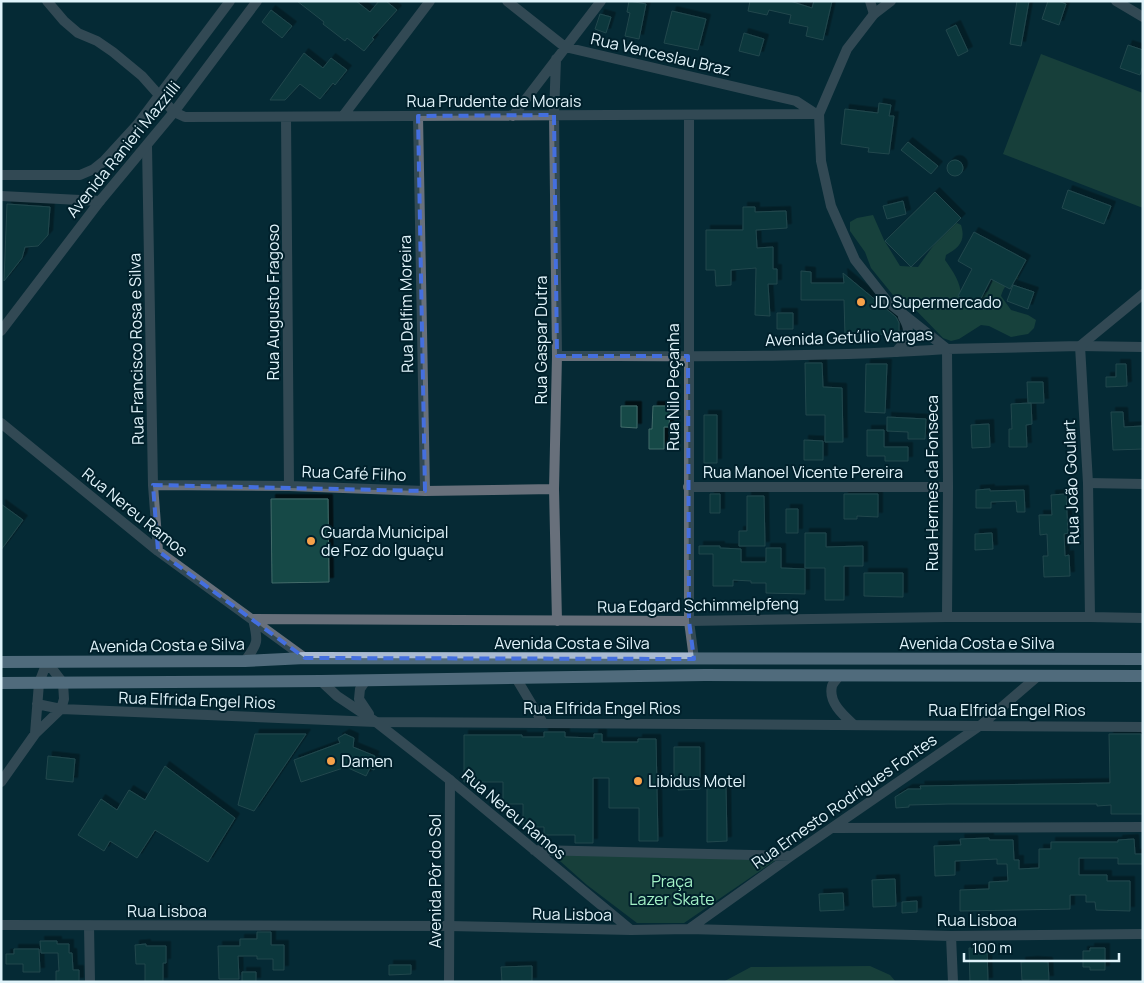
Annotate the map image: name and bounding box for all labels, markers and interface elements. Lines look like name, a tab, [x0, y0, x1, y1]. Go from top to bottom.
street label: Rua Venceslau Braz	[589, 27, 733, 81]
street label: Avenida Ranieri Mazzilli	[61, 76, 185, 222]
street label: Rua Prudente de Morais	[407, 90, 581, 112]
street label: Rua Augusto Fragoso	[262, 224, 284, 380]
street label: Rua Delfim Moreira	[394, 235, 418, 373]
street label: Rua Francisco Rosa e Silva	[123, 253, 149, 445]
street label: Rua Gaspar Dutra	[530, 276, 552, 404]
place label: JD Supermercado	[871, 291, 1001, 313]
marker: JD Supermercado	[855, 296, 867, 308]
street label: Rua Nilo Peçanha	[662, 323, 684, 451]
street label: Avenida Getúlio Vargas	[765, 323, 933, 351]
street label: Rua Hermes da Fonseca	[921, 395, 943, 571]
street label: Rua João Goulart	[1058, 419, 1084, 545]
street label: Rua Café Filho	[301, 460, 407, 486]
street label: Rua Manoel Vicente Pereira	[703, 461, 903, 483]
street label: Rua Nereu Ramos	[78, 463, 192, 561]
place label: Guarda Municipal de Foz do Iguaçu	[321, 521, 449, 561]
marker: Guarda Municipal de Foz do Iguaçu	[305, 535, 317, 547]
street label: Rua Edgard Schimmelpfeng	[597, 592, 799, 618]
street label: Avenida Costa e Silva	[494, 632, 650, 654]
street label: Avenida Costa e Silva	[899, 632, 1055, 654]
street label: Avenida Costa e Silva	[89, 633, 245, 657]
street label: Rua Elfrida Engel Rios	[118, 686, 276, 714]
street label: Rua Elfrida Engel Rios	[523, 697, 681, 719]
street label: Rua Elfrida Engel Rios	[928, 699, 1086, 721]
street label: Rua Ernesto Rodrigues Fontes	[747, 728, 941, 874]
place label: Damen	[341, 750, 393, 772]
marker: Damen	[325, 755, 337, 767]
street label: Rua Nereu Ramos	[457, 764, 571, 864]
place label: Libidus Motel	[648, 770, 746, 792]
marker: Libidus Motel	[632, 775, 644, 787]
street label: Avenida Pôr do Sol	[424, 814, 446, 948]
park label: Praça Lazer Skate	[629, 870, 715, 910]
street label: Rua Lisboa	[127, 900, 207, 922]
street label: Rua Lisboa	[532, 902, 612, 926]
street label: Rua Lisboa	[937, 909, 1017, 931]
scale bar	[964, 930, 1119, 962]
text: 100 m	[972, 937, 1012, 958]

